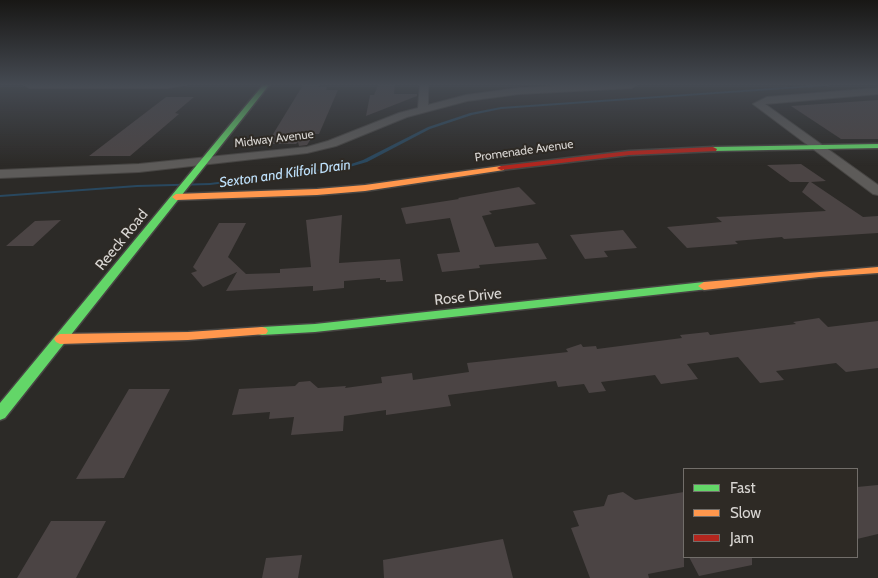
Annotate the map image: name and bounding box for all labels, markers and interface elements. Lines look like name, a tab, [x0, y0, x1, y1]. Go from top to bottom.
street label: Midway Avenue	[234, 127, 314, 151]
street label: Promenade Avenue	[474, 137, 574, 165]
water label: Sexton and Kilfoil Drain	[218, 156, 352, 192]
street label: Reeck Road	[92, 206, 152, 274]
street label: Rose Drive	[433, 284, 503, 310]
legend	[683, 468, 858, 558]
text: Fast	[730, 479, 755, 497]
text: Slow	[730, 504, 761, 522]
text: Jam	[730, 529, 754, 547]

